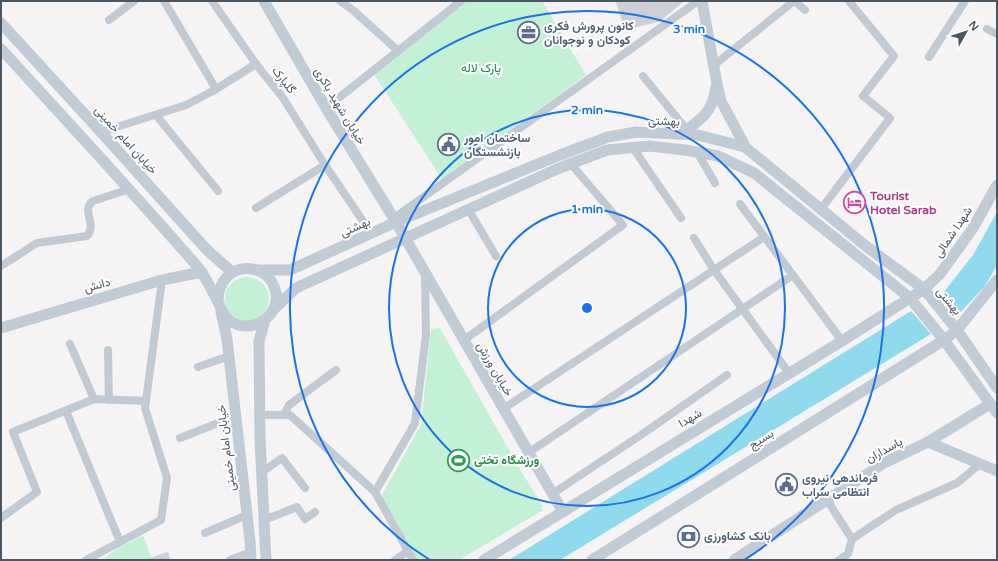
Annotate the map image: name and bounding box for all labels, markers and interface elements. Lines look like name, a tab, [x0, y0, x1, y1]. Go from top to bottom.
north arrow	[946, 12, 986, 52]
text: N	[966, 18, 981, 34]
place label: کانون پرورش فکری کودکان و نوجوانان	[544, 19, 634, 48]
office icon: کانون پرورش فکری کودکان و نوجوانان	[516, 20, 542, 46]
text: 3 min	[673, 22, 705, 36]
park label: پارک لاله	[461, 61, 501, 76]
street label: گلپارک	[268, 64, 299, 97]
street label: خیابان شهید باکری	[311, 65, 369, 148]
street label: خیابان امام خمینی	[91, 103, 160, 178]
text: 2 min	[571, 103, 603, 117]
street label: بهشتی	[648, 113, 680, 130]
place label: ساختمان امور بازنشستگان	[463, 131, 531, 160]
public building icon: ساختمان امور بازنشستگان	[435, 132, 461, 158]
place label: Tourist Hotel Sarab	[869, 189, 937, 217]
hotel icon: Tourist Hotel Sarab	[841, 190, 867, 216]
text: 1 min	[571, 202, 603, 216]
street label: شهدا شمالی	[931, 204, 976, 261]
street label: بهشتی	[338, 214, 373, 241]
street label: دانش	[82, 275, 112, 296]
street label: بهشتی	[933, 284, 964, 318]
centre of rings	[580, 301, 594, 315]
street label: خیابان ورزش	[473, 339, 516, 399]
street label: خیابان امام خمینی	[214, 404, 239, 492]
street label: شهدا	[676, 406, 705, 431]
street label: بسیج	[746, 426, 777, 454]
street label: پاسداران	[863, 434, 905, 467]
sports icon: ورزشگاه تختی	[445, 447, 471, 473]
place label: ورزشگاه تختی	[474, 453, 540, 468]
place label: فرماندهی نیروی انتظامی سراب	[802, 471, 878, 500]
public building icon: فرماندهی نیروی انتظامی سراب	[773, 472, 799, 498]
bank icon: بانک کشاورزی	[676, 523, 702, 549]
place label: بانک کشاورزی	[704, 529, 771, 544]

